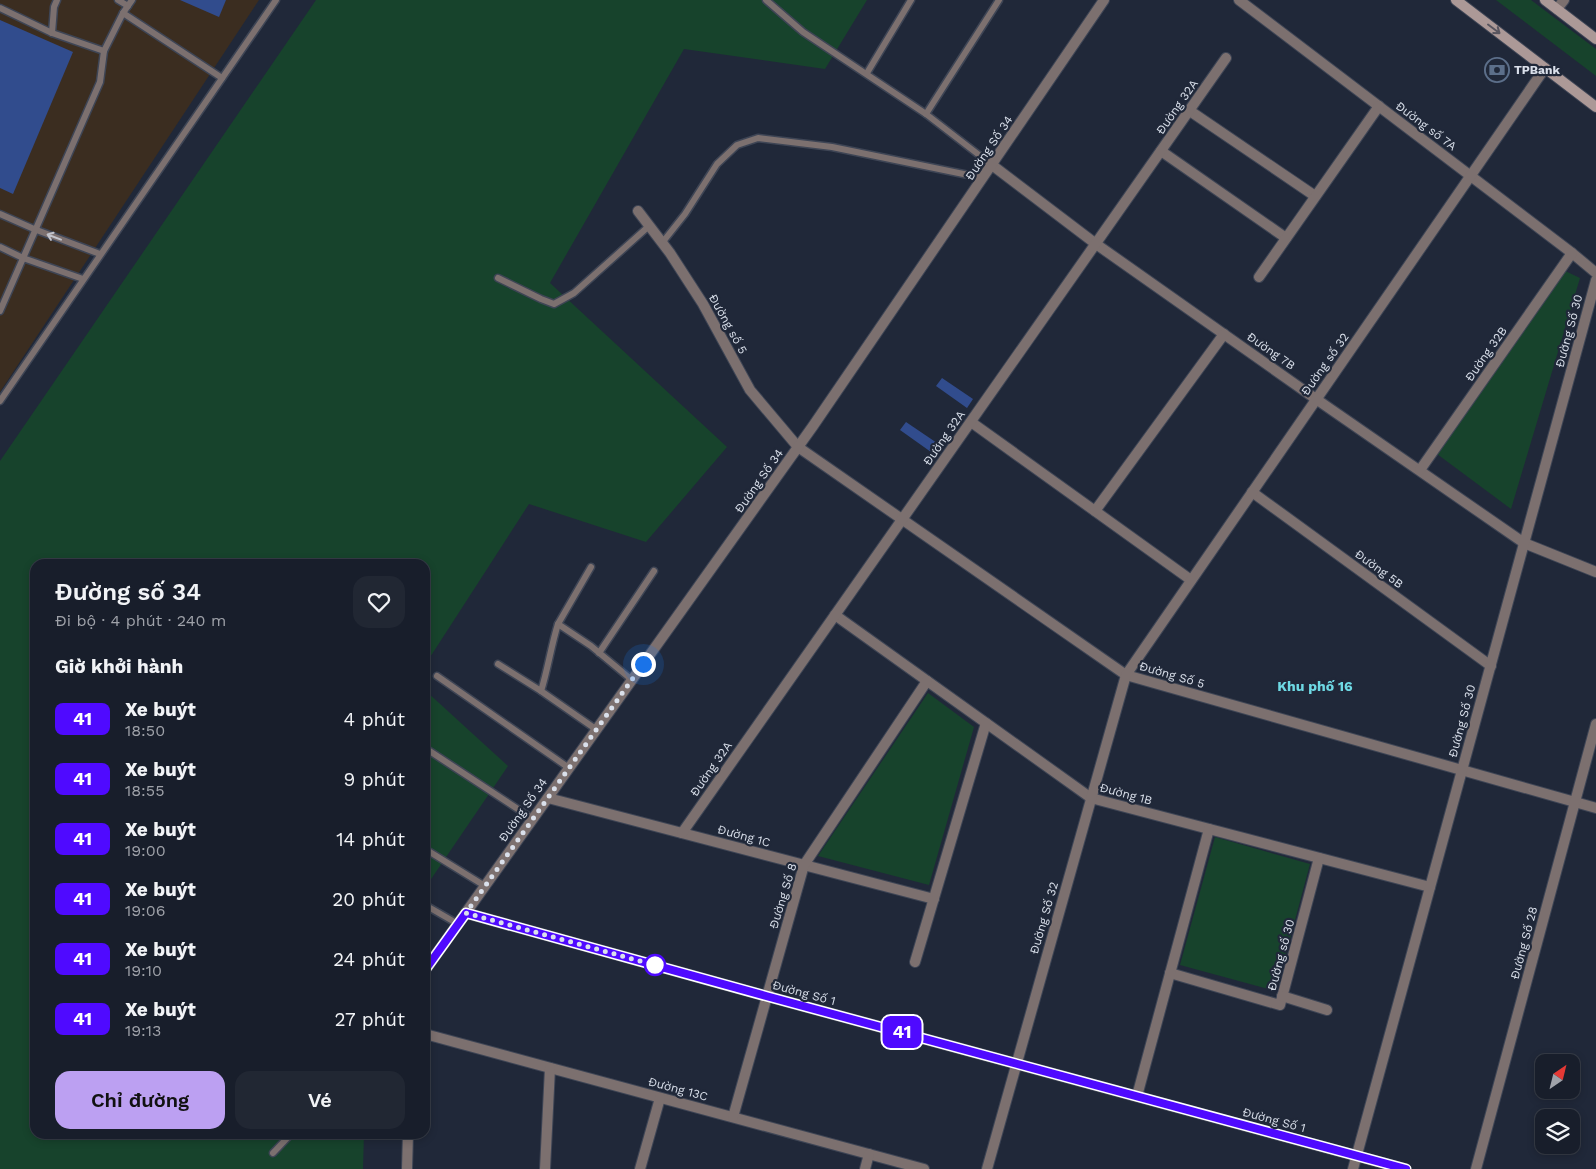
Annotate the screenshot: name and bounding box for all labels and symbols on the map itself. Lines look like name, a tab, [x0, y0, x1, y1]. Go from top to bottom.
one-way arrow	[1487, 24, 1500, 35]
bank icon: TPBank	[1484, 57, 1510, 83]
place label: TPBank	[1514, 63, 1560, 77]
street label: Đường 32A	[1153, 77, 1201, 137]
street label: Đường số 7A	[1393, 99, 1459, 153]
street label: Đường Số 34	[962, 113, 1016, 183]
one-way arrow	[47, 232, 62, 241]
street label: Đường số 5	[706, 292, 750, 356]
street label: Đường Số 30	[1553, 293, 1585, 369]
street label: Đường 32B	[1462, 324, 1510, 384]
street label: Đường 7B	[1244, 329, 1298, 373]
street label: Đường số 32	[1298, 330, 1352, 398]
street label: Đường 32A	[920, 408, 968, 468]
street label: Đường Số 34	[732, 446, 786, 516]
street label: Đường 5B	[1352, 547, 1406, 591]
your location	[631, 652, 656, 677]
street label: Đường Số 5	[1138, 659, 1206, 691]
district label: Khu phố 16	[1277, 678, 1353, 694]
street label: Đường Số 30	[1446, 683, 1478, 759]
street label: Đường 32A	[687, 739, 735, 799]
street label: Đường Số 34	[496, 775, 550, 845]
street label: Đường 1B	[1098, 780, 1154, 808]
street label: Đường 1C	[716, 822, 772, 850]
street label: Đường Số 8	[766, 862, 800, 930]
street label: Đường Số 32	[1027, 880, 1061, 956]
street label: Đường Số 28	[1508, 905, 1540, 981]
street label: Đường số 30	[1265, 918, 1297, 992]
unlabelled marker	[644, 954, 666, 976]
street label: Đường Số 1	[771, 978, 837, 1008]
line badge: 41	[880, 1016, 924, 1048]
north arrow	[1535, 1054, 1580, 1099]
street label: Đường 13C	[647, 1074, 709, 1104]
street label: Đường Số 1	[1241, 1105, 1307, 1135]

